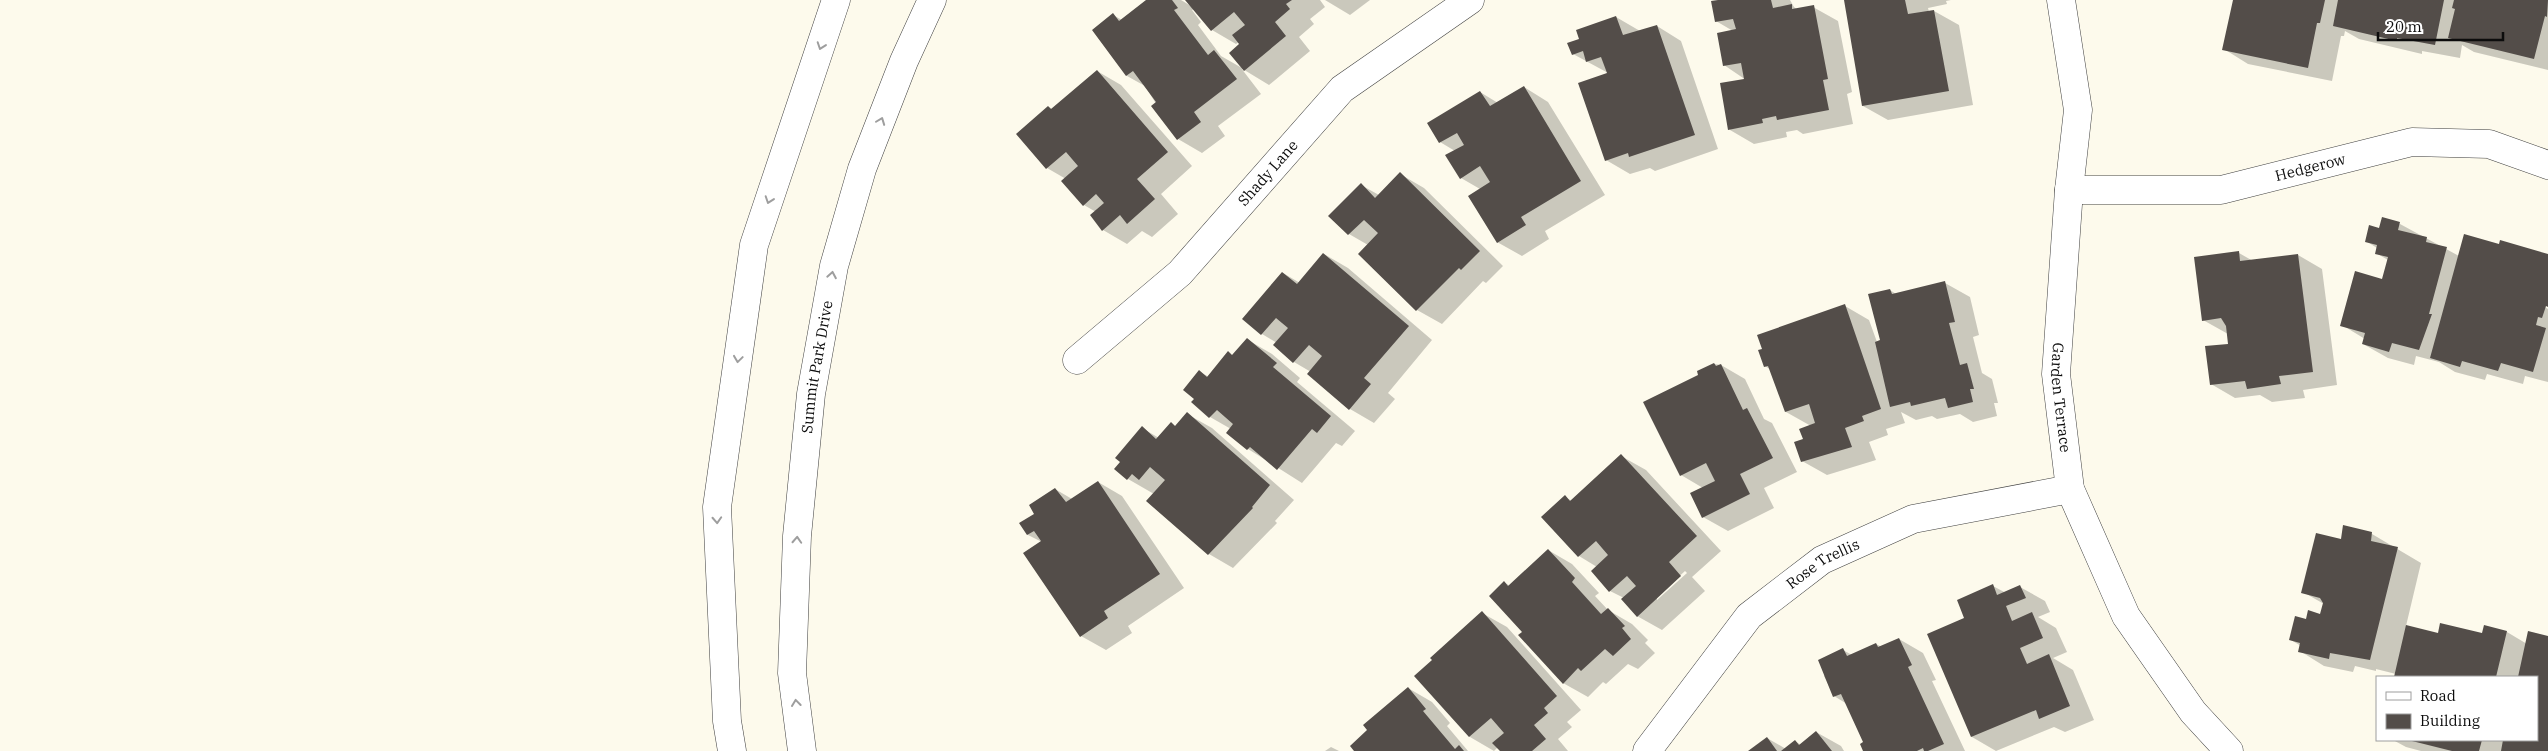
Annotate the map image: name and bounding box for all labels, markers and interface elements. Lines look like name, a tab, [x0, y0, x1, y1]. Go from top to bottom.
scale bar	[2378, 10, 2503, 42]
text: 20 m	[2386, 17, 2422, 36]
one-way arrow	[817, 41, 827, 50]
one-way arrow	[875, 117, 885, 126]
street label: Shady Lane	[1233, 136, 1302, 210]
street label: Hedgerow	[2273, 149, 2348, 185]
one-way arrow	[765, 195, 775, 204]
one-way arrow	[826, 271, 836, 280]
street label: Summit Park Drive	[797, 299, 837, 434]
street label: Garden Terrace	[2047, 342, 2075, 453]
one-way arrow	[733, 355, 743, 363]
one-way arrow	[712, 516, 723, 524]
street label: Rose Trellis	[1782, 534, 1862, 593]
one-way arrow	[792, 536, 803, 544]
legend	[2376, 676, 2538, 741]
text: Road	[2420, 686, 2456, 705]
one-way arrow	[791, 698, 802, 706]
text: Building	[2420, 711, 2480, 730]

